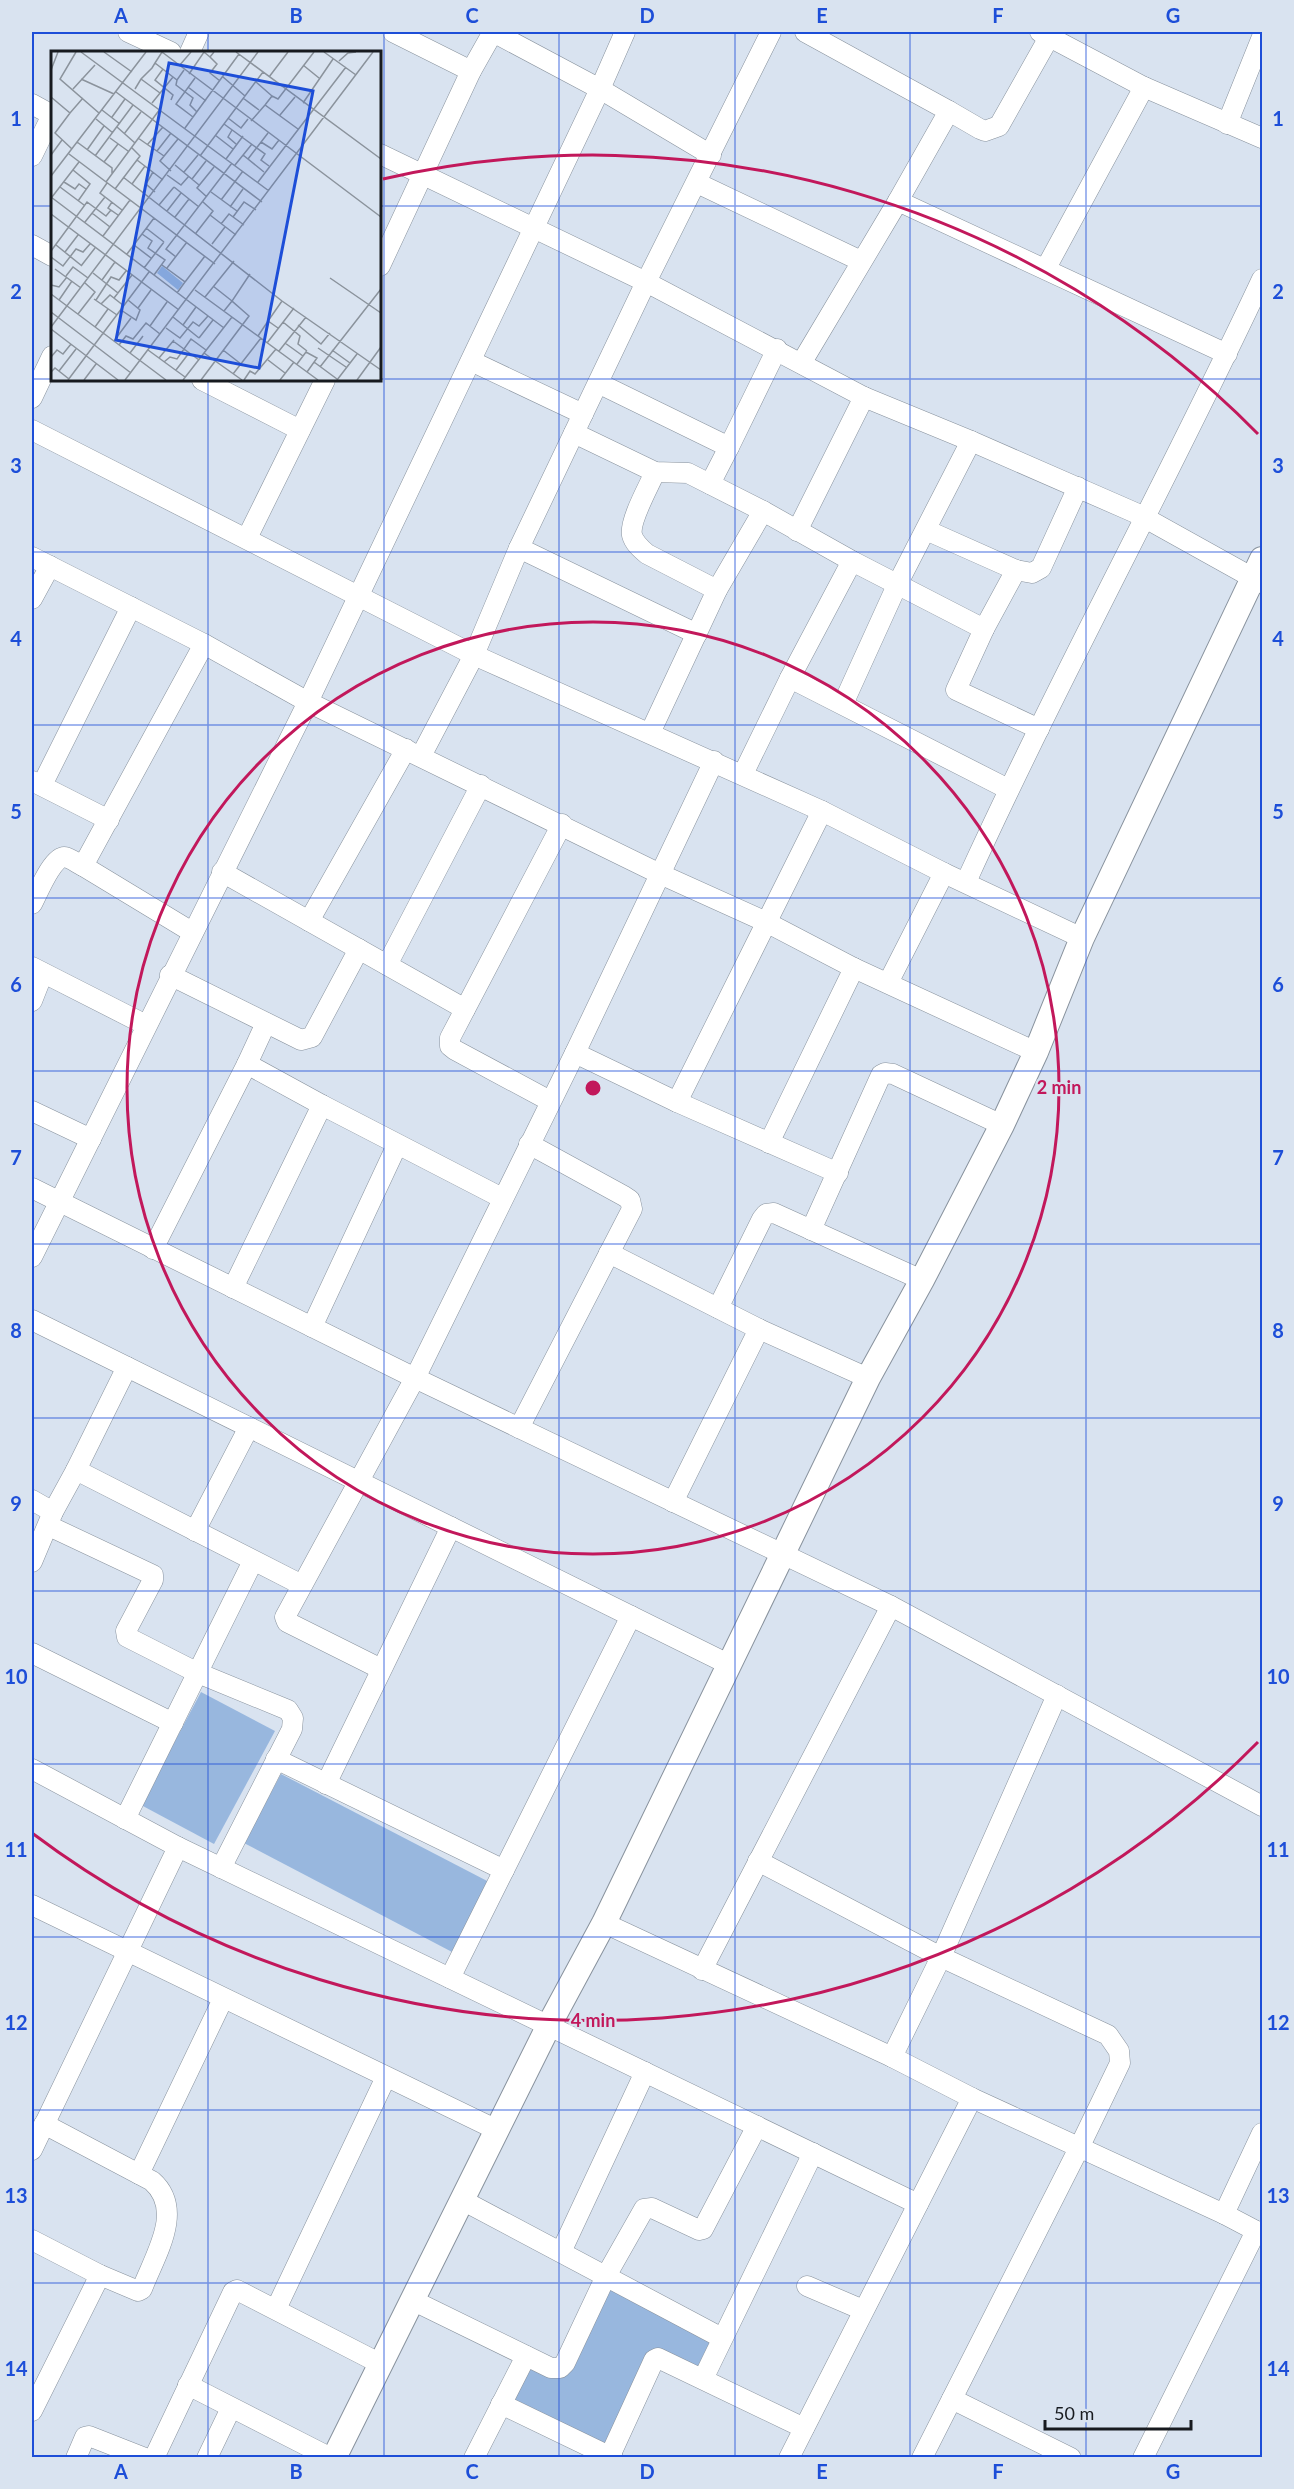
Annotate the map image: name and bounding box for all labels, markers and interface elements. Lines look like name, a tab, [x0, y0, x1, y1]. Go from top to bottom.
text: A	[113, 3, 128, 27]
text: B	[289, 3, 303, 27]
text: C	[465, 3, 479, 27]
text: D	[639, 3, 655, 27]
text: E	[816, 3, 828, 27]
text: F	[992, 3, 1004, 27]
text: G	[1166, 3, 1180, 27]
inset map	[51, 51, 381, 381]
text: 1	[10, 106, 22, 130]
text: 1	[1272, 106, 1284, 130]
text: 2	[10, 279, 22, 303]
text: 2	[1272, 279, 1284, 303]
text: 3	[10, 453, 22, 477]
text: 3	[1272, 453, 1284, 477]
text: 4	[10, 626, 22, 650]
text: 4	[1272, 626, 1284, 650]
text: 5	[10, 799, 22, 823]
text: 5	[1272, 799, 1284, 823]
text: 6	[10, 972, 22, 996]
text: 6	[1272, 972, 1284, 996]
text: 2 min	[1037, 1076, 1081, 1098]
centre of rings	[583, 1078, 603, 1098]
text: 7	[10, 1145, 22, 1169]
text: 7	[1272, 1145, 1284, 1169]
text: 8	[10, 1318, 22, 1342]
text: 8	[1272, 1318, 1284, 1342]
text: 9	[10, 1491, 22, 1515]
text: 9	[1272, 1491, 1284, 1515]
text: 10	[4, 1664, 28, 1688]
text: 10	[1266, 1664, 1290, 1688]
text: 11	[4, 1837, 28, 1861]
text: 11	[1266, 1837, 1290, 1861]
text: 4 min	[571, 2009, 615, 2031]
text: 12	[4, 2010, 28, 2034]
text: 12	[1266, 2010, 1290, 2034]
text: 13	[4, 2183, 28, 2207]
text: 13	[1266, 2183, 1290, 2207]
text: 14	[4, 2356, 28, 2380]
text: 14	[1266, 2356, 1290, 2380]
scale bar	[1045, 2393, 1190, 2431]
text: 50 m	[1054, 2402, 1094, 2424]
text: A	[113, 2459, 128, 2483]
text: B	[289, 2459, 303, 2483]
text: C	[465, 2459, 479, 2483]
text: D	[639, 2459, 655, 2483]
text: E	[816, 2459, 828, 2483]
text: F	[992, 2459, 1004, 2483]
text: G	[1166, 2459, 1180, 2483]

